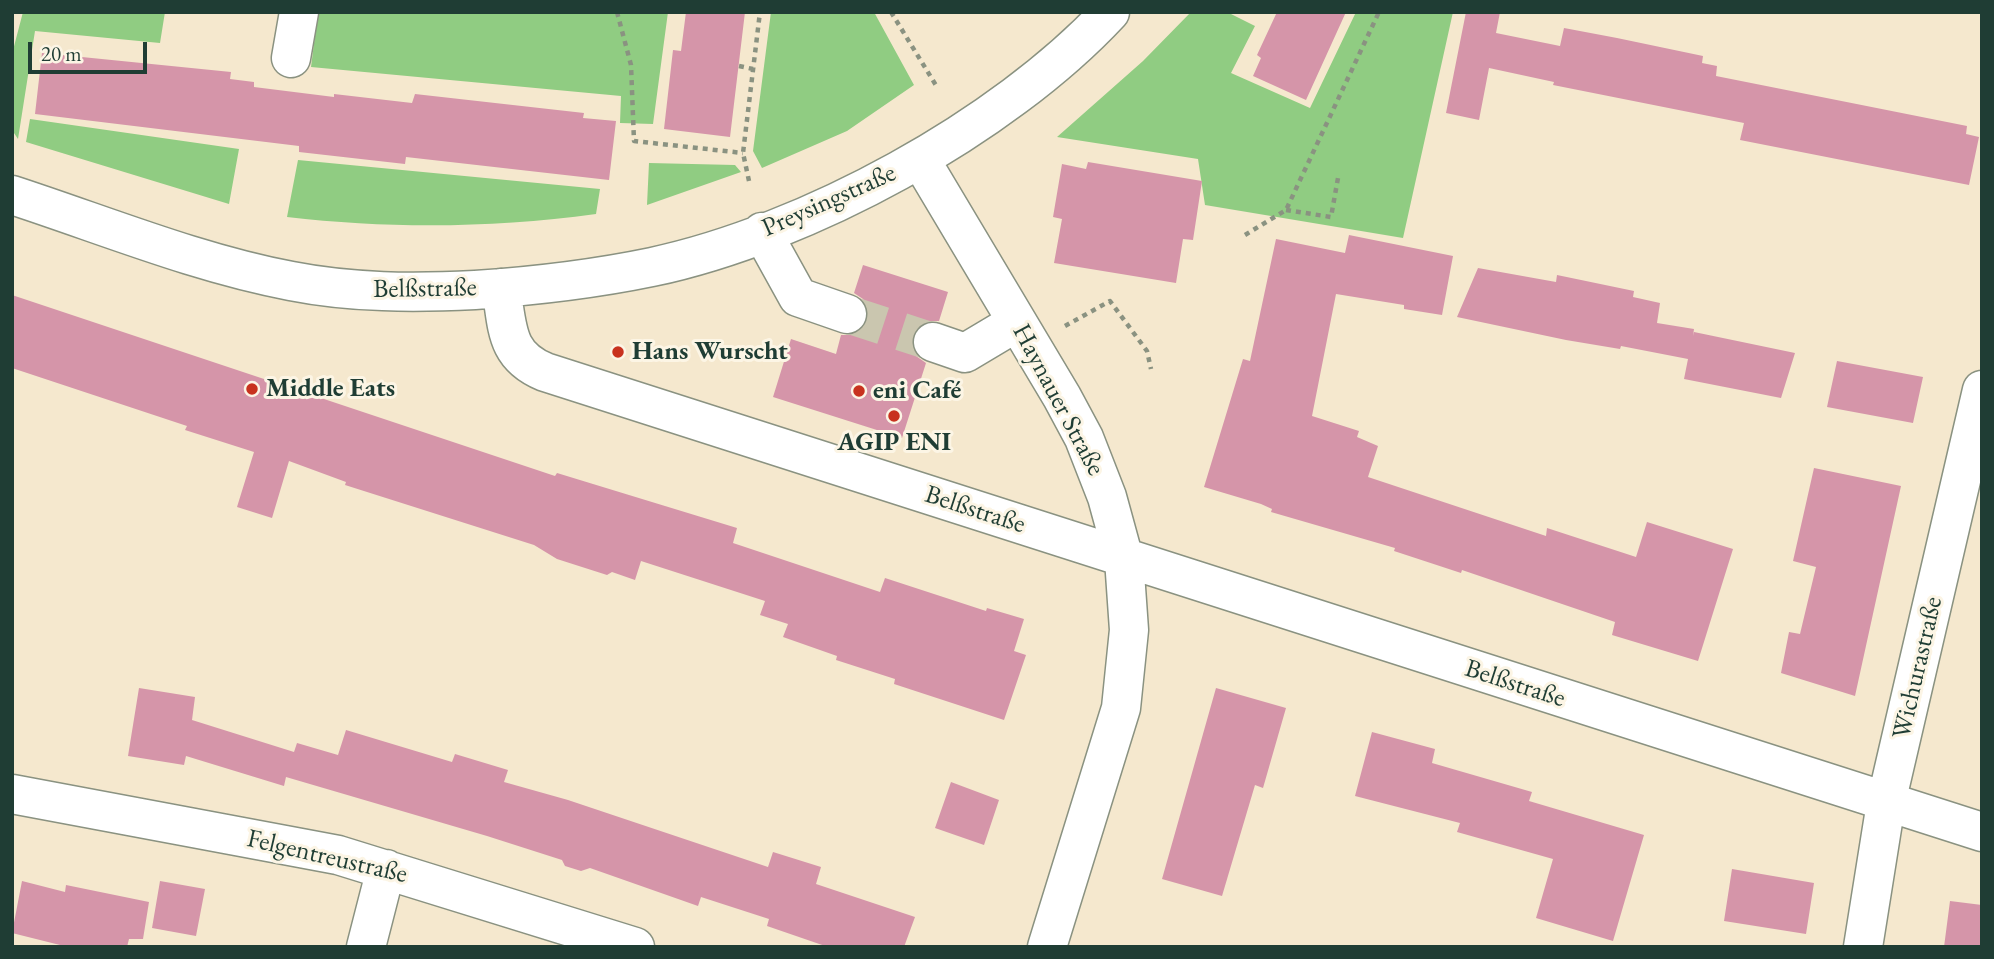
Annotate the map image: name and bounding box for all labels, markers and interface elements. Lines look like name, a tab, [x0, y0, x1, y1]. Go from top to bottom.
scale bar	[32, 28, 150, 72]
text: 20 m	[41, 40, 82, 67]
street label: Preysingstraße	[757, 158, 901, 244]
street label: Belßstraße	[373, 272, 477, 306]
street label: Haynauer Straße	[1005, 319, 1111, 481]
place label: Hans Wurscht	[632, 336, 788, 368]
marker: Hans Wurscht	[610, 344, 626, 360]
place label: Middle Eats	[266, 373, 395, 405]
place label: eni Café	[873, 375, 961, 407]
marker: Middle Eats	[244, 381, 260, 397]
marker: eni Café	[851, 383, 867, 399]
marker: AGIP ENI	[886, 408, 902, 424]
place label: AGIP ENI	[837, 427, 951, 459]
street label: Belßstraße	[921, 479, 1029, 541]
street label: Wichurastraße	[1886, 594, 1950, 742]
street label: Belßstraße	[1461, 653, 1569, 715]
street label: Felgentreustraße	[244, 823, 410, 891]

